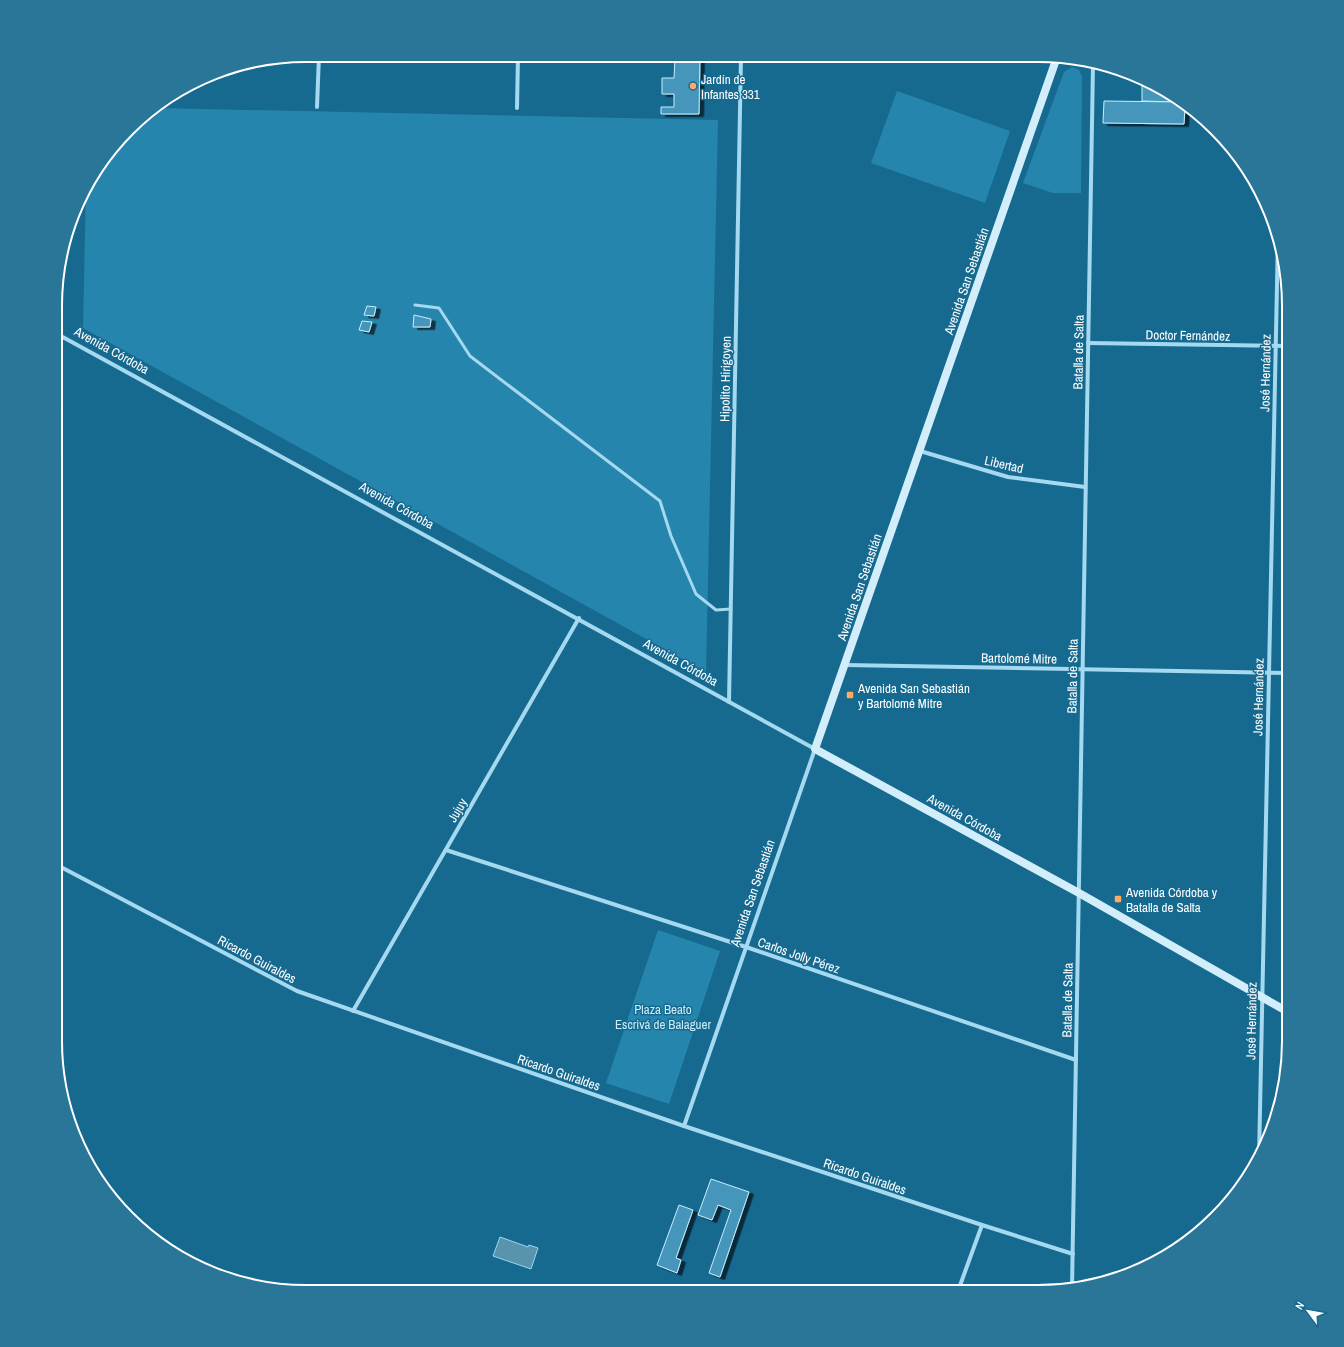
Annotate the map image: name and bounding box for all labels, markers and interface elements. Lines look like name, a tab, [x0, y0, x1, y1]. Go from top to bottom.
place label: Jardín de Infantes 331	[701, 71, 760, 103]
marker: Jardín de Infantes 331	[688, 81, 698, 91]
street label: Avenida San Sebastián	[940, 225, 993, 338]
street label: Batalla de Salta	[1069, 314, 1088, 389]
street label: Avenida Córdoba	[71, 322, 152, 378]
street label: Doctor Fernández	[1145, 326, 1231, 345]
street label: José Hernández	[1256, 334, 1275, 412]
street label: Hipolito Hirigoyen	[716, 336, 735, 422]
street label: Libertad	[983, 452, 1025, 477]
street label: Avenida Córdoba	[356, 477, 437, 533]
street label: Avenida San Sebastián	[833, 531, 886, 644]
street label: Avenida Córdoba	[640, 634, 721, 690]
street label: Batalla de Salta	[1063, 638, 1082, 713]
street label: Bartolomé Mitre	[981, 649, 1057, 668]
street label: José Hernández	[1249, 658, 1268, 736]
place label: Avenida San Sebastián y Bartolomé Mitre	[857, 680, 970, 712]
marker: Avenida San Sebastián y Bartolomé Mitre	[845, 690, 855, 700]
street label: Avenida Córdoba	[924, 789, 1005, 845]
street label: Jujuy	[444, 795, 471, 825]
street label: Avenida San Sebastián	[726, 837, 779, 950]
place label: Avenida Córdoba y Batalla de Salta	[1125, 884, 1218, 916]
marker: Avenida Córdoba y Batalla de Salta	[1113, 894, 1123, 904]
street label: Ricardo Guiraldes	[215, 932, 299, 987]
street label: Carlos Jolly Pérez	[755, 933, 842, 977]
street label: Batalla de Salta	[1058, 962, 1077, 1037]
street label: José Hernández	[1242, 982, 1261, 1060]
park label: Plaza Beato Escrivá de Balaguer	[615, 1001, 711, 1033]
street label: Ricardo Guiraldes	[515, 1050, 603, 1095]
street label: Ricardo Guiraldes	[821, 1154, 909, 1199]
north arrow	[1288, 1291, 1328, 1331]
text: N	[1292, 1299, 1307, 1312]

